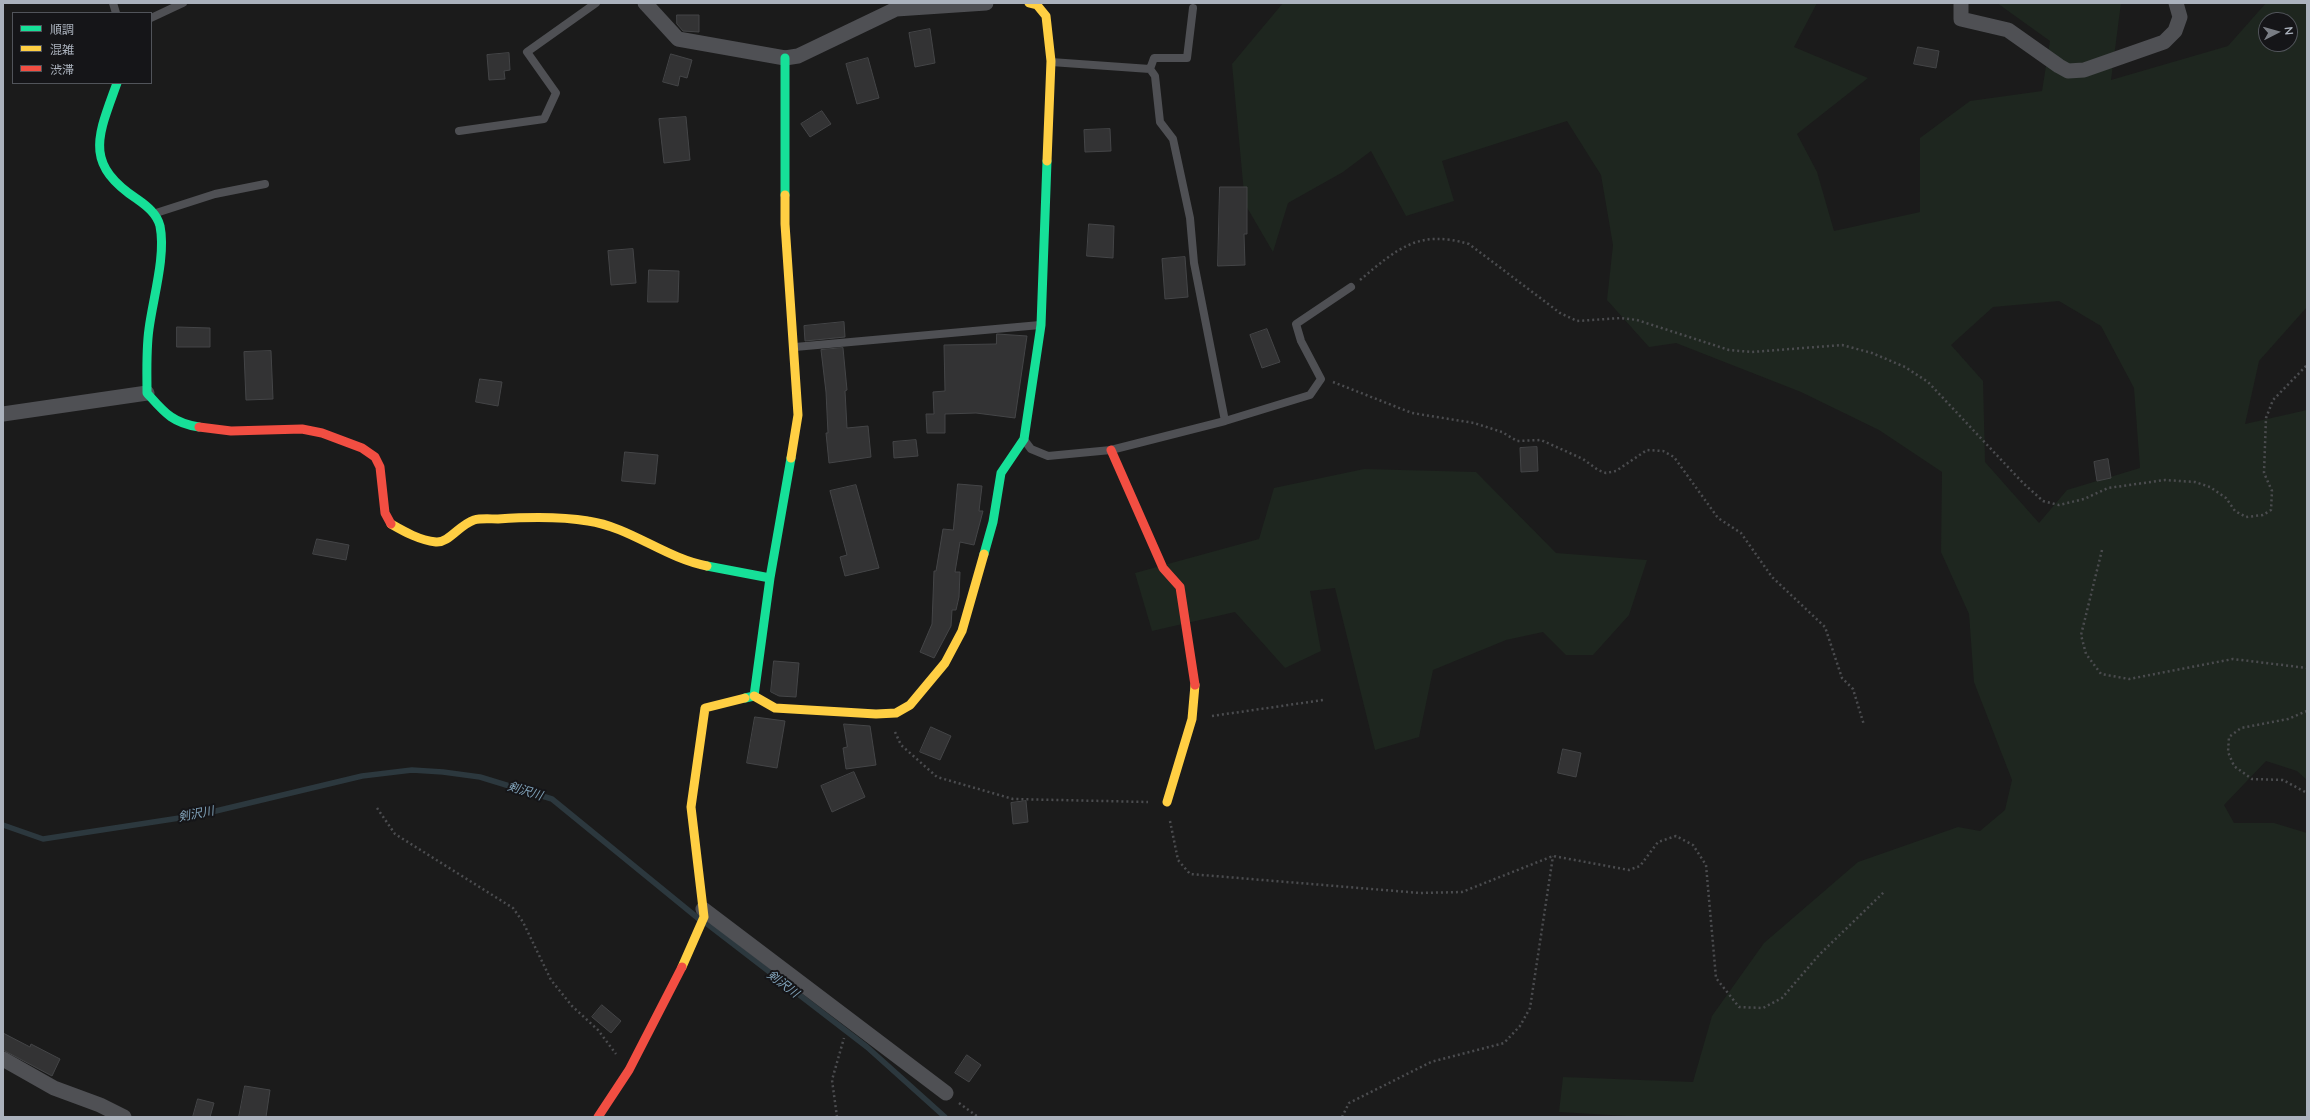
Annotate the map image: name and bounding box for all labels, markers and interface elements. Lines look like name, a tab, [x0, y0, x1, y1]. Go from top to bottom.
legend	[12, 12, 152, 84]
north arrow	[2258, 12, 2298, 52]
text: 順調	[50, 22, 74, 37]
text: N	[2283, 26, 2296, 36]
text: 混雑	[50, 42, 74, 57]
text: 渋滞	[50, 62, 74, 77]
water label: 剣沢川	[506, 779, 544, 803]
water label: 剣沢川	[177, 803, 215, 825]
water label: 剣沢川	[764, 967, 802, 1001]

